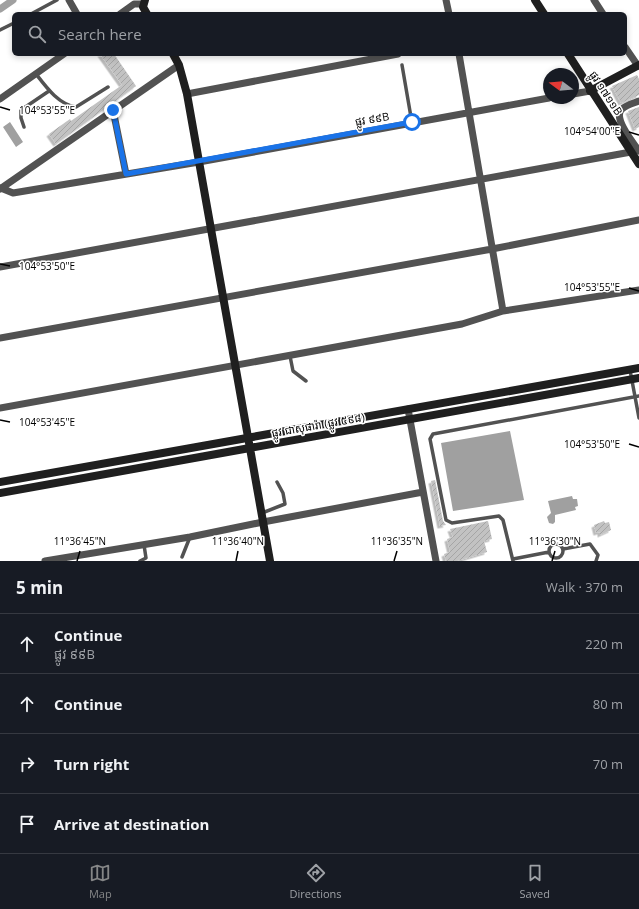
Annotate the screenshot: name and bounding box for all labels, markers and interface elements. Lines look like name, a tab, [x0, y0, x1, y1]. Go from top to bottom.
search box	[12, 12, 627, 56]
icon: search	[26, 23, 48, 45]
text: Search here	[58, 24, 142, 44]
north arrow	[543, 68, 579, 104]
street label: ផ្លូវ ១៧១១B	[584, 68, 626, 120]
route end	[104, 101, 122, 119]
text: 104°53'55"E	[19, 103, 75, 117]
street label: ផ្លូវ ៩៩B	[354, 108, 391, 132]
route start	[403, 113, 421, 131]
text: 104°54'00"E	[564, 124, 620, 138]
text: 104°53'50"E	[19, 259, 75, 273]
text: 104°53'55"E	[564, 280, 620, 294]
street label: ផ្លូវ ជាសុផារ៉ា (ផ្លូវ ៥៩៨)	[270, 409, 366, 443]
text: 104°53'45"E	[19, 415, 75, 429]
text: 104°53'50"E	[564, 437, 620, 451]
text: 11°36'45"N	[54, 534, 106, 548]
text: 11°36'40"N	[212, 534, 264, 548]
text: 11°36'35"N	[371, 534, 423, 548]
text: 11°36'30"N	[529, 534, 581, 548]
text: 5 min	[16, 576, 63, 599]
text: Walk · 370 m	[546, 578, 623, 596]
text: Continue	[54, 625, 122, 645]
icon: ahead	[16, 633, 38, 655]
text: 220 m	[585, 635, 623, 653]
text: ផ្លូវ ៩៩B	[54, 645, 95, 663]
icon: ahead	[16, 693, 38, 715]
text: Continue	[54, 694, 122, 714]
text: 80 m	[593, 695, 623, 713]
icon: right	[16, 753, 38, 775]
text: Turn right	[54, 754, 129, 774]
text: 70 m	[593, 755, 623, 773]
icon: arrive	[16, 813, 38, 835]
text: Arrive at destination	[54, 814, 209, 834]
tab: Map	[89, 862, 112, 901]
tab: Directions	[290, 862, 342, 901]
tab: Saved	[519, 862, 550, 901]

